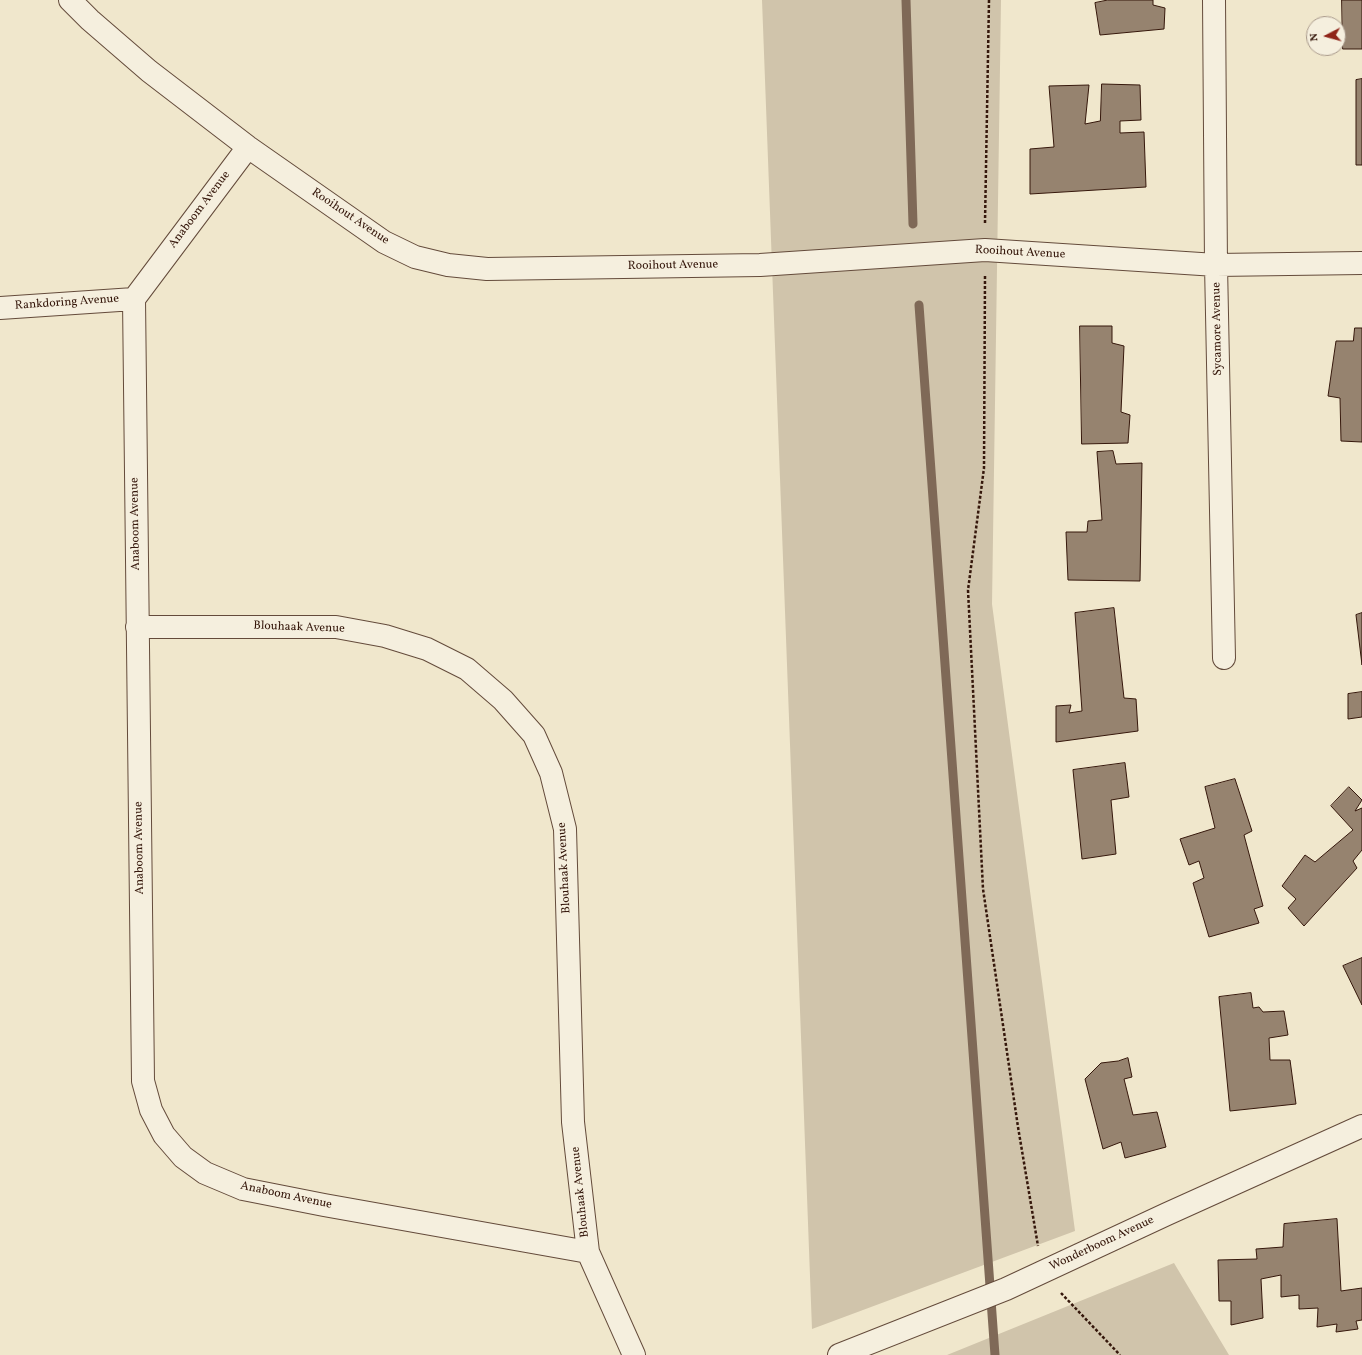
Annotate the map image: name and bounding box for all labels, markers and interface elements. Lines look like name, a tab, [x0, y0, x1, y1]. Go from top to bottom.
north arrow	[1306, 16, 1346, 56]
text: N	[1307, 32, 1322, 42]
street label: Anaboom Avenue	[166, 168, 234, 252]
street label: Rooihout Avenue	[308, 186, 392, 248]
street label: Rooihout Avenue	[974, 243, 1066, 263]
street label: Rooihout Avenue	[628, 258, 718, 274]
street label: Sycamore Avenue	[1210, 282, 1226, 376]
street label: Rankdoring Avenue	[14, 292, 120, 314]
street label: Anaboom Avenue	[128, 477, 144, 571]
street label: Blouhaak Avenue	[253, 619, 345, 637]
street label: Anaboom Avenue	[132, 801, 148, 895]
street label: Blouhaak Avenue	[555, 822, 575, 914]
street label: Blouhaak Avenue	[569, 1146, 593, 1238]
street label: Anaboom Avenue	[239, 1179, 333, 1213]
street label: Wonderboom Avenue	[1047, 1213, 1157, 1275]

